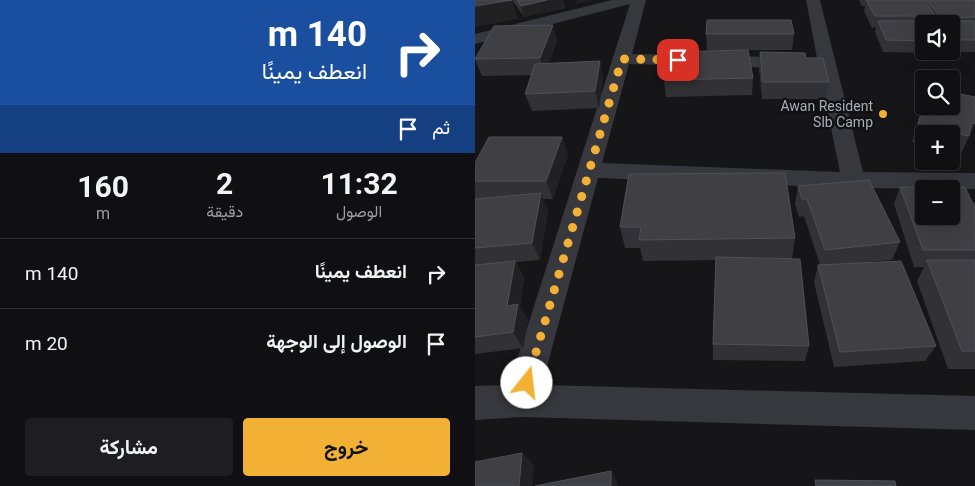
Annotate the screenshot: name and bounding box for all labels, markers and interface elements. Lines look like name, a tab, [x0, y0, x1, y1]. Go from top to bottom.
text: 140 m	[268, 14, 367, 55]
map controls	[915, 15, 960, 225]
button: sound	[915, 15, 960, 60]
icon: right	[385, 20, 450, 85]
pin	[657, 39, 699, 81]
icon: arrive	[664, 46, 692, 74]
text: انعطف يمينًا	[262, 59, 367, 84]
button: search	[915, 70, 960, 115]
place label: Awan Resident Slb Camp	[780, 98, 873, 130]
marker: Awan Resident Slb Camp	[877, 108, 889, 120]
icon: arrive	[394, 115, 422, 143]
text: ثم	[432, 116, 450, 139]
button: +	[915, 125, 960, 170]
text: 2	[216, 166, 233, 201]
text: 11:32	[320, 166, 398, 201]
text: 160	[77, 169, 129, 204]
button: −	[915, 180, 960, 225]
text: دقيقة	[206, 202, 243, 221]
text: الوصول	[336, 202, 382, 221]
text: m	[96, 204, 110, 223]
text: انعطف يمينًا	[315, 260, 407, 283]
icon: right	[422, 260, 450, 288]
text: 140 m	[25, 262, 78, 285]
text: الوصول إلى الوجهة	[266, 330, 407, 353]
icon: arrive	[422, 330, 450, 358]
text: 20 m	[25, 332, 68, 355]
position arrow	[500, 356, 552, 408]
button: مشاركة	[25, 418, 233, 476]
button: خروج	[243, 418, 450, 476]

